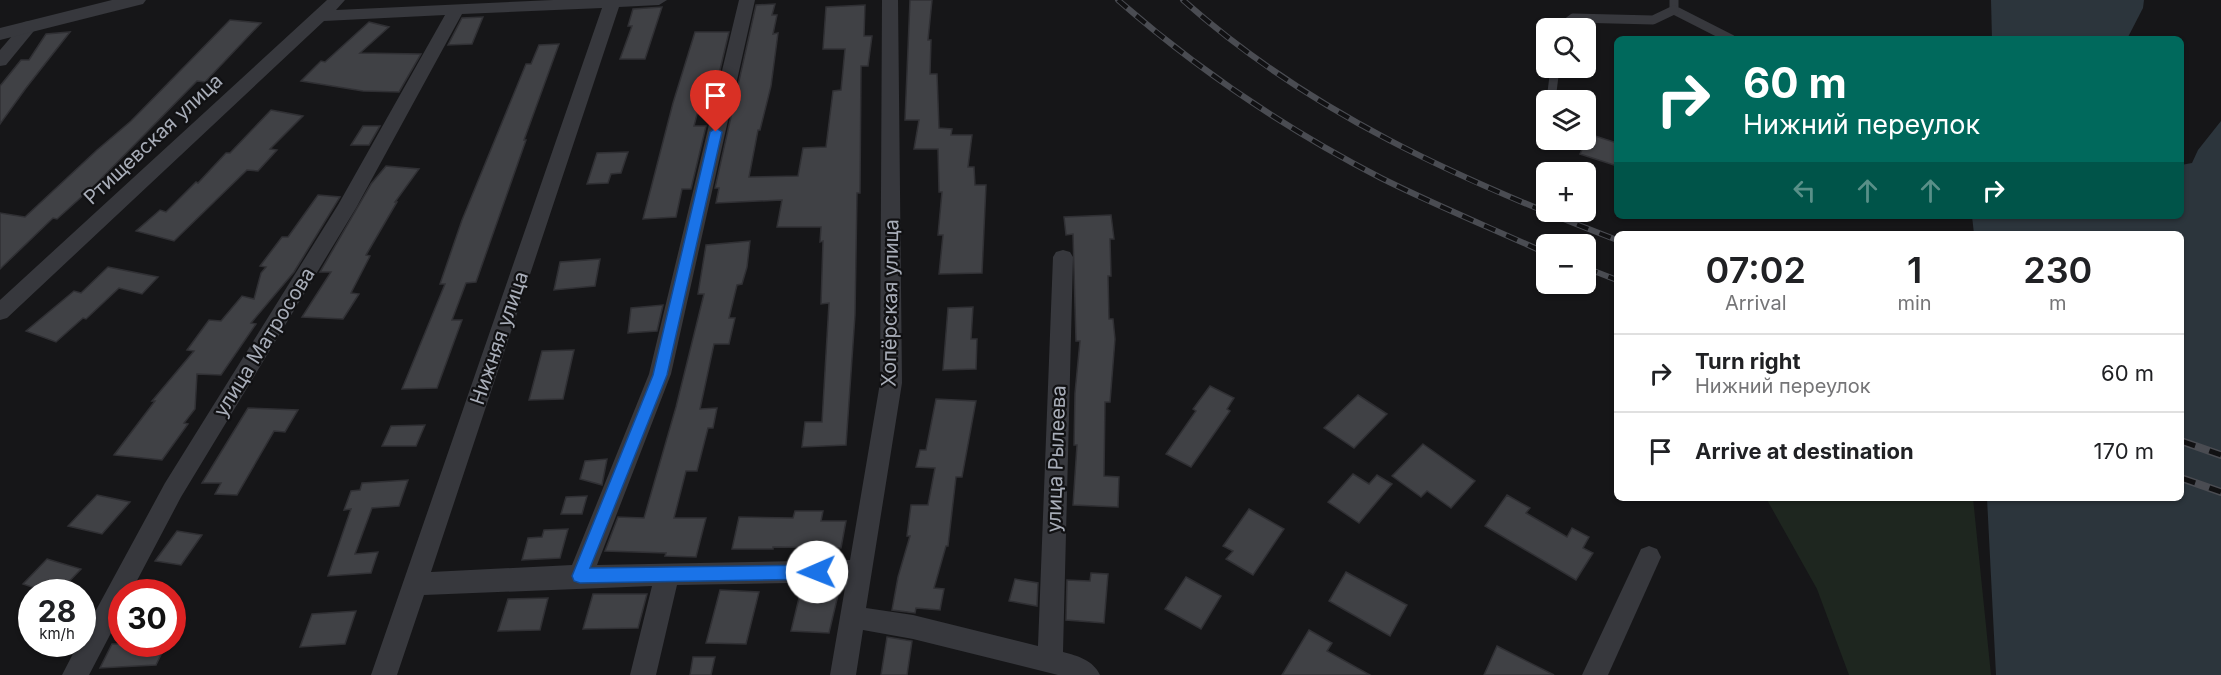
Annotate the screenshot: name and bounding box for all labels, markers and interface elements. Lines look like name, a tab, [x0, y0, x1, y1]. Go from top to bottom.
map controls	[1536, 18, 1596, 294]
button: search	[1536, 18, 1596, 78]
text: 60 m	[1743, 57, 1847, 108]
icon: right	[1644, 60, 1722, 138]
street label: Ртищевская улица	[79, 69, 227, 209]
pin	[690, 70, 741, 132]
icon: arrive	[699, 79, 732, 112]
button: layers	[1536, 90, 1596, 150]
text: Нижний переулок	[1743, 108, 1980, 141]
button: +	[1536, 162, 1596, 222]
icon: left	[1788, 174, 1821, 207]
icon: ahead	[1851, 174, 1884, 207]
icon: ahead	[1914, 174, 1947, 207]
icon: right	[1977, 174, 2010, 207]
street label: Хопёрская улица	[877, 219, 903, 387]
button: −	[1536, 234, 1596, 294]
text: 07:02	[1706, 248, 1806, 292]
text: 1	[1907, 248, 1922, 292]
text: 230	[2023, 248, 2092, 292]
street label: улица Матросова	[208, 263, 320, 421]
street label: Нижняя улица	[465, 268, 533, 408]
text: Arrival	[1725, 291, 1787, 315]
text: min	[1897, 291, 1932, 315]
text: m	[2049, 291, 2067, 315]
text: Turn right	[1695, 348, 1801, 374]
icon: right	[1644, 357, 1677, 390]
text: 60 m	[2101, 360, 2154, 386]
text: Нижний переулок	[1695, 374, 1871, 398]
street label: улица Рылеева	[1041, 385, 1071, 533]
icon: arrive	[1644, 435, 1677, 468]
text: Arrive at destination	[1695, 438, 1914, 464]
text: 170 m	[2094, 438, 2154, 464]
position arrow	[785, 540, 849, 604]
speed limit sign: 30	[108, 579, 186, 657]
text: 28	[38, 593, 76, 629]
text: km/h	[39, 624, 75, 643]

